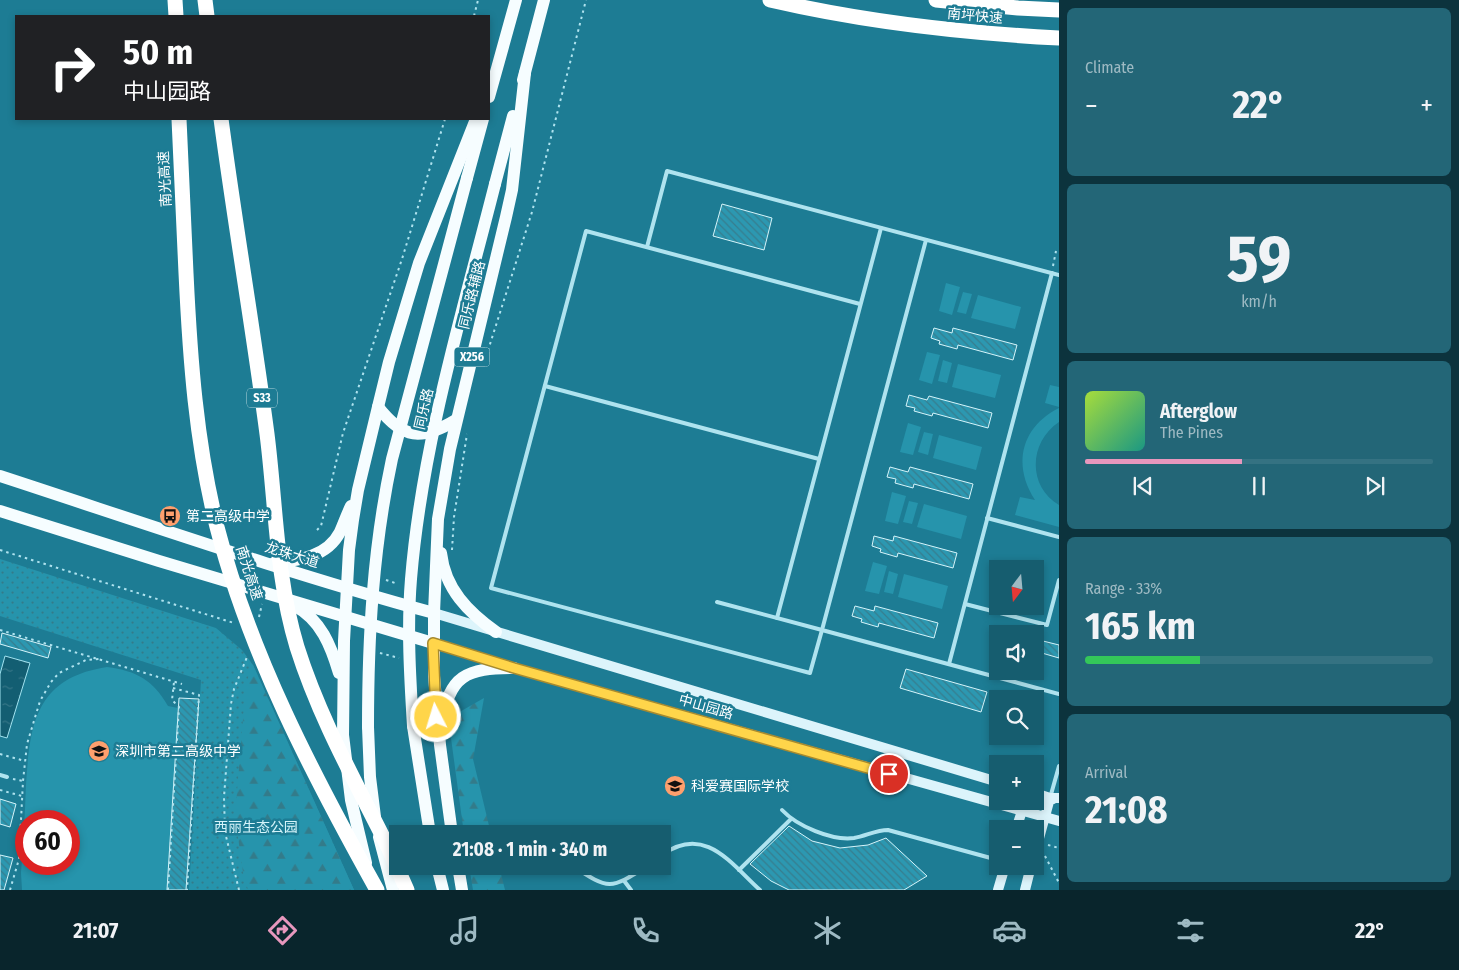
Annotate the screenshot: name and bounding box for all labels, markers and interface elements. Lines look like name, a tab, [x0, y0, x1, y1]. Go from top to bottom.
street label: 南坪快速	[946, 5, 1004, 27]
text: 50 m	[123, 31, 193, 73]
icon: right	[40, 35, 105, 100]
text: Climate	[1085, 58, 1134, 77]
text: 中山园路	[123, 78, 211, 105]
text: 22°	[1232, 82, 1285, 128]
text: −	[1085, 89, 1098, 122]
text: +	[1420, 89, 1433, 122]
street label: 南光高速	[155, 151, 175, 207]
text: 59	[1227, 220, 1291, 298]
street label: 同乐路辅路	[455, 259, 489, 331]
text: km/h	[1241, 292, 1277, 311]
road number: X256	[454, 348, 490, 367]
street label: 同乐路	[411, 387, 437, 431]
road number: S33	[247, 388, 277, 408]
text: Afterglow	[1160, 400, 1237, 423]
text: The Pines	[1160, 423, 1223, 442]
icon: previous	[1129, 472, 1157, 500]
icon: pause	[1245, 472, 1273, 500]
icon: next	[1361, 472, 1389, 500]
bus stop icon: 第二高级中学	[158, 504, 182, 528]
place label: 第二高级中学	[186, 508, 270, 525]
street label: 龙珠大道	[263, 539, 321, 571]
street label: 南光高速	[232, 544, 266, 602]
north arrow	[989, 560, 1044, 615]
map controls	[989, 560, 1044, 875]
text: Range · 33%	[1085, 579, 1162, 598]
text: 165 km	[1085, 603, 1196, 649]
button: sound	[989, 625, 1044, 680]
position arrow	[409, 690, 461, 742]
button: search	[989, 690, 1044, 745]
street label: 中山园路	[677, 691, 735, 723]
school or university icon: 深圳市第二高级中学	[87, 739, 111, 763]
place label: 深圳市第二高级中学	[115, 743, 241, 760]
pin	[868, 753, 910, 795]
button: +	[989, 755, 1044, 810]
icon: arrive	[875, 760, 903, 788]
text: Arrival	[1085, 763, 1127, 782]
school or university icon: 科爱赛国际学校	[663, 774, 687, 798]
place label: 科爱赛国际学校	[691, 778, 789, 795]
text: 21:08	[1085, 787, 1168, 833]
speed limit sign: 60	[15, 810, 80, 875]
park label: 西丽生态公园	[214, 819, 298, 836]
button: −	[989, 820, 1044, 875]
text: 21:08 · 1 min · 340 m	[453, 838, 607, 861]
icon: directions	[265, 913, 300, 948]
icon: music	[447, 913, 482, 948]
icon: phone	[628, 913, 663, 948]
icon: climate	[810, 913, 845, 948]
icon: car	[992, 913, 1027, 948]
icon: filters	[1173, 913, 1208, 948]
text: 21:07	[73, 917, 118, 944]
text: 22°	[1355, 917, 1386, 944]

